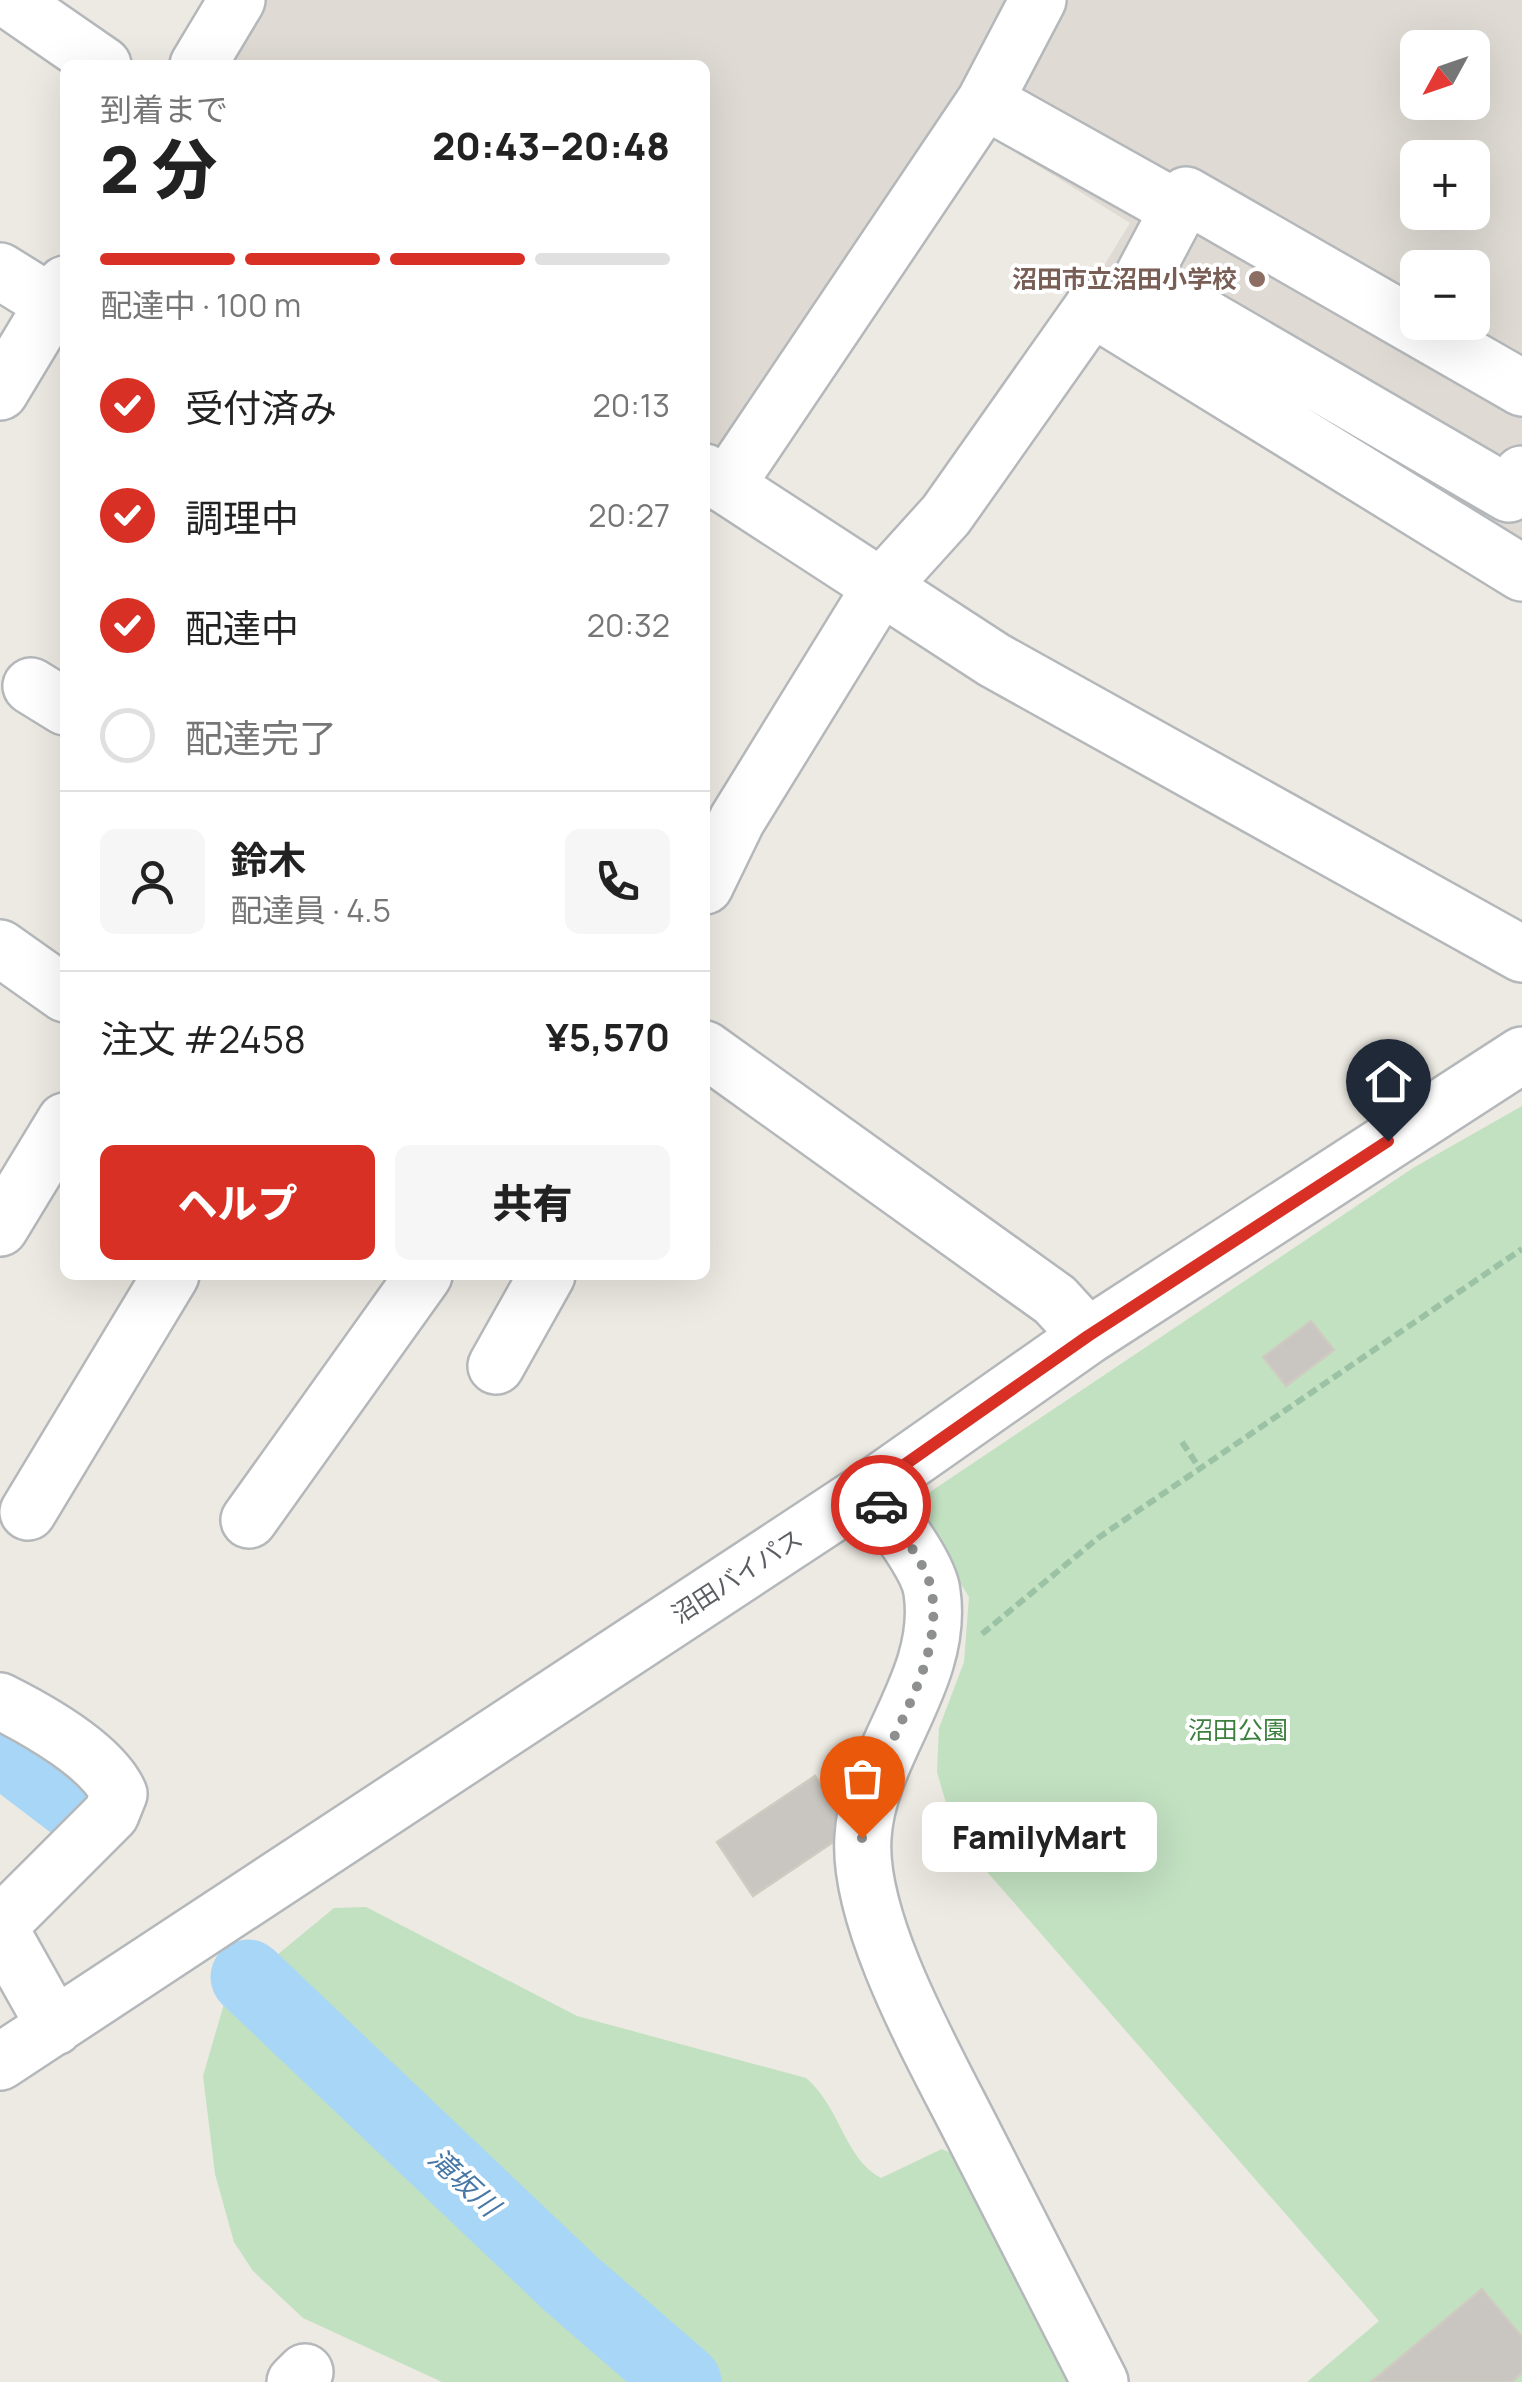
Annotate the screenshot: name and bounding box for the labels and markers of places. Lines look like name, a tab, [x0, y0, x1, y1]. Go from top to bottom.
place label: 沼田市立沼田小学校	[1012, 261, 1237, 296]
marker: 沼田市立沼田小学校	[1246, 268, 1268, 290]
pin	[1346, 1039, 1431, 1142]
pin	[820, 1736, 905, 1839]
callout: FamilyMart	[922, 1803, 1157, 1873]

